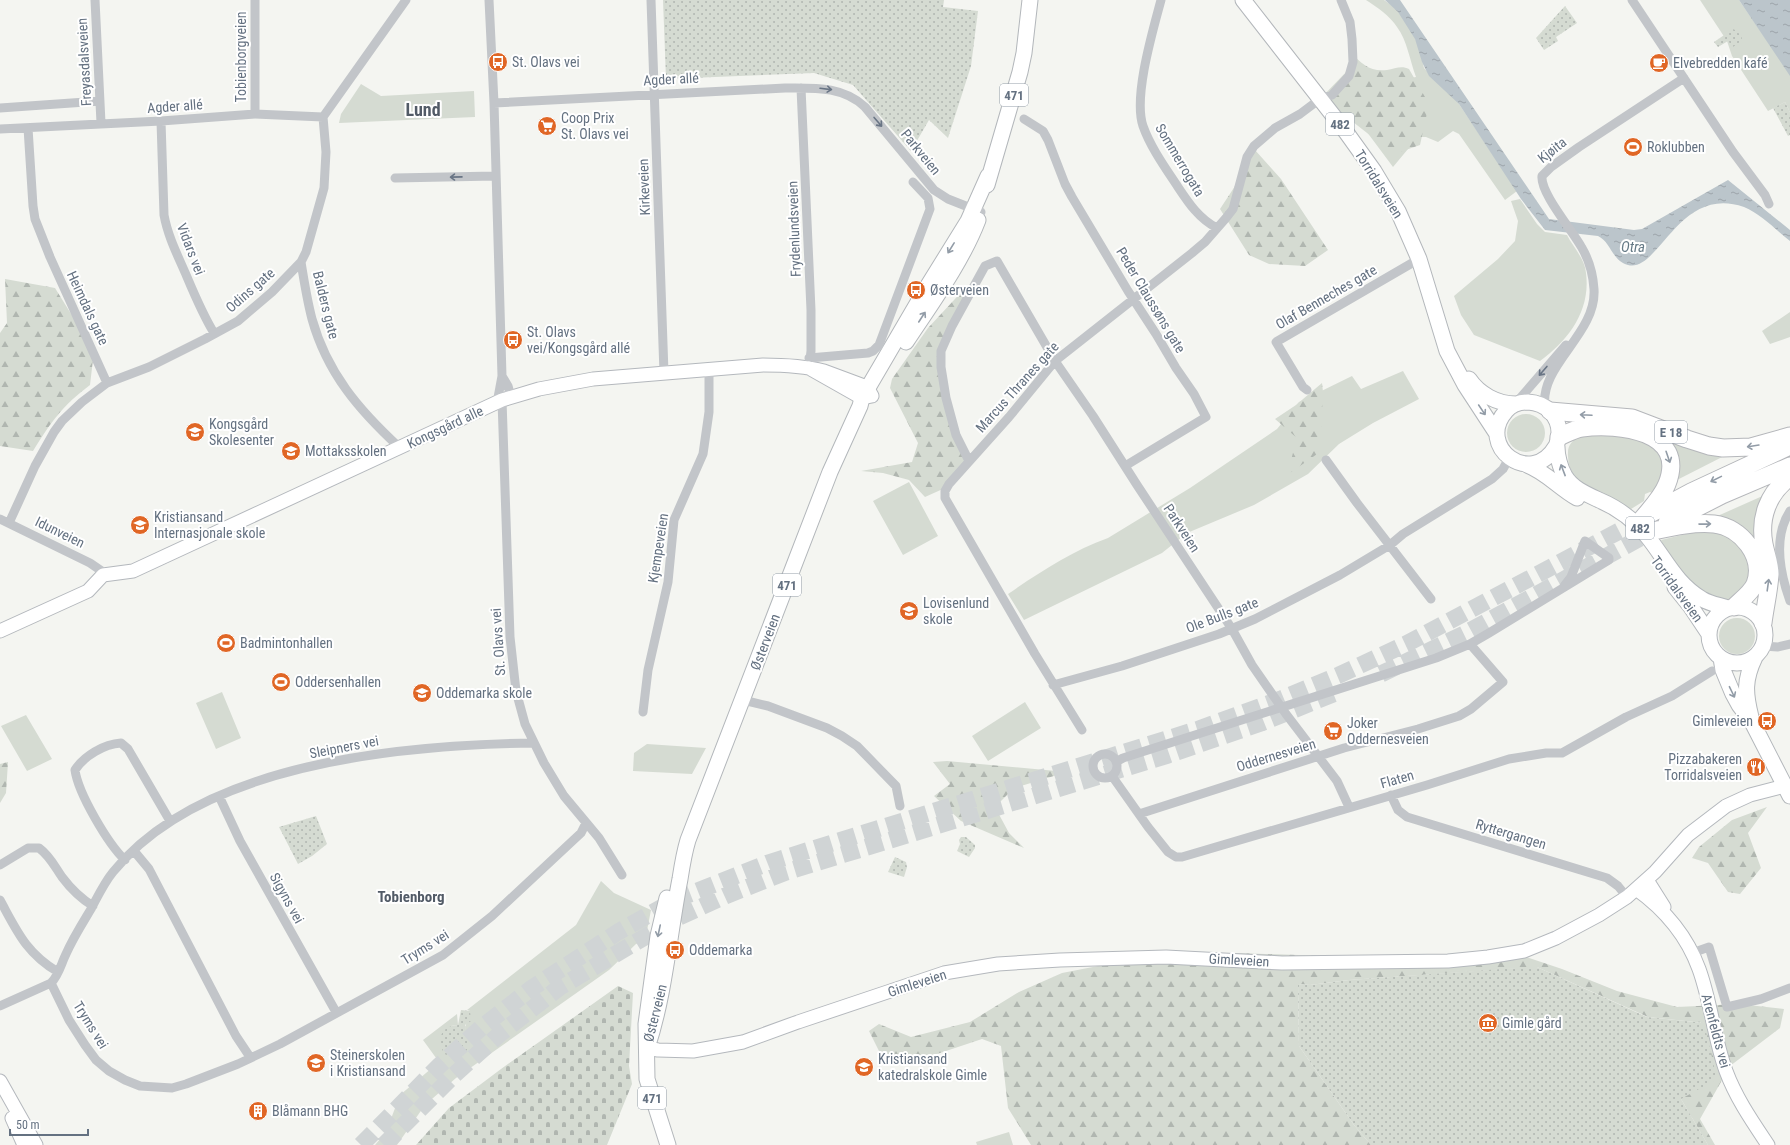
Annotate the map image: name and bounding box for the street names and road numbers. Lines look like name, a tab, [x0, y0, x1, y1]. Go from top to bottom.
street label: Tobienborgveien	[233, 11, 249, 103]
street label: Freyasdalsveien	[74, 18, 94, 106]
street label: Agder allé	[643, 70, 700, 88]
road number: 471	[1000, 84, 1028, 106]
street label: Agder allé	[147, 96, 204, 116]
road number: 482	[1326, 113, 1354, 135]
street label: Sommerrogata	[1152, 121, 1208, 199]
street label: Parkveien	[898, 126, 944, 178]
street label: Kjøita	[1535, 134, 1569, 166]
street label: Torridalsveien	[1352, 147, 1406, 221]
street label: Kirkeveien	[635, 158, 653, 216]
street label: Frydenlundsveien	[784, 181, 804, 277]
street label: Vidars vei	[174, 221, 208, 277]
street label: Peder Claussøns gate	[1113, 244, 1189, 356]
street label: Olaf Benneches gate	[1273, 261, 1380, 332]
street label: Odins gate	[222, 264, 278, 315]
street label: Heimdals gate	[64, 268, 112, 348]
street label: Balders gate	[310, 269, 342, 341]
street label: Marcus Thranes gate	[972, 338, 1062, 435]
street label: Kongsgård alle	[404, 402, 486, 452]
road number: E 18	[1655, 421, 1687, 443]
street label: Parkveien	[1161, 501, 1203, 555]
street label: Kjempeveien	[645, 512, 671, 584]
street label: Idunveien	[33, 513, 87, 551]
road number: 482	[1626, 517, 1654, 539]
street label: Torridalsveien	[1648, 553, 1706, 625]
road number: 471	[773, 574, 801, 596]
street label: Ole Bulls gate	[1184, 594, 1261, 636]
street label: St. Olavs vei	[488, 608, 508, 676]
street label: Østerveien	[747, 612, 783, 672]
street label: Sleipners vei	[308, 732, 380, 762]
street label: Oddernesveien	[1235, 735, 1317, 775]
street label: Flaten	[1378, 767, 1416, 791]
street label: Ryttergangen	[1474, 816, 1548, 852]
street label: Sigyns vei	[267, 870, 307, 926]
street label: Tryms vei	[398, 926, 452, 968]
street label: Gimleveien	[1208, 950, 1270, 970]
street label: Gimleveien	[886, 966, 948, 1000]
street label: Østerveien	[640, 982, 670, 1044]
street label: Arenfeldts vei	[1698, 992, 1734, 1070]
street label: Tryms vei	[70, 998, 112, 1052]
road number: 471	[638, 1087, 666, 1109]

